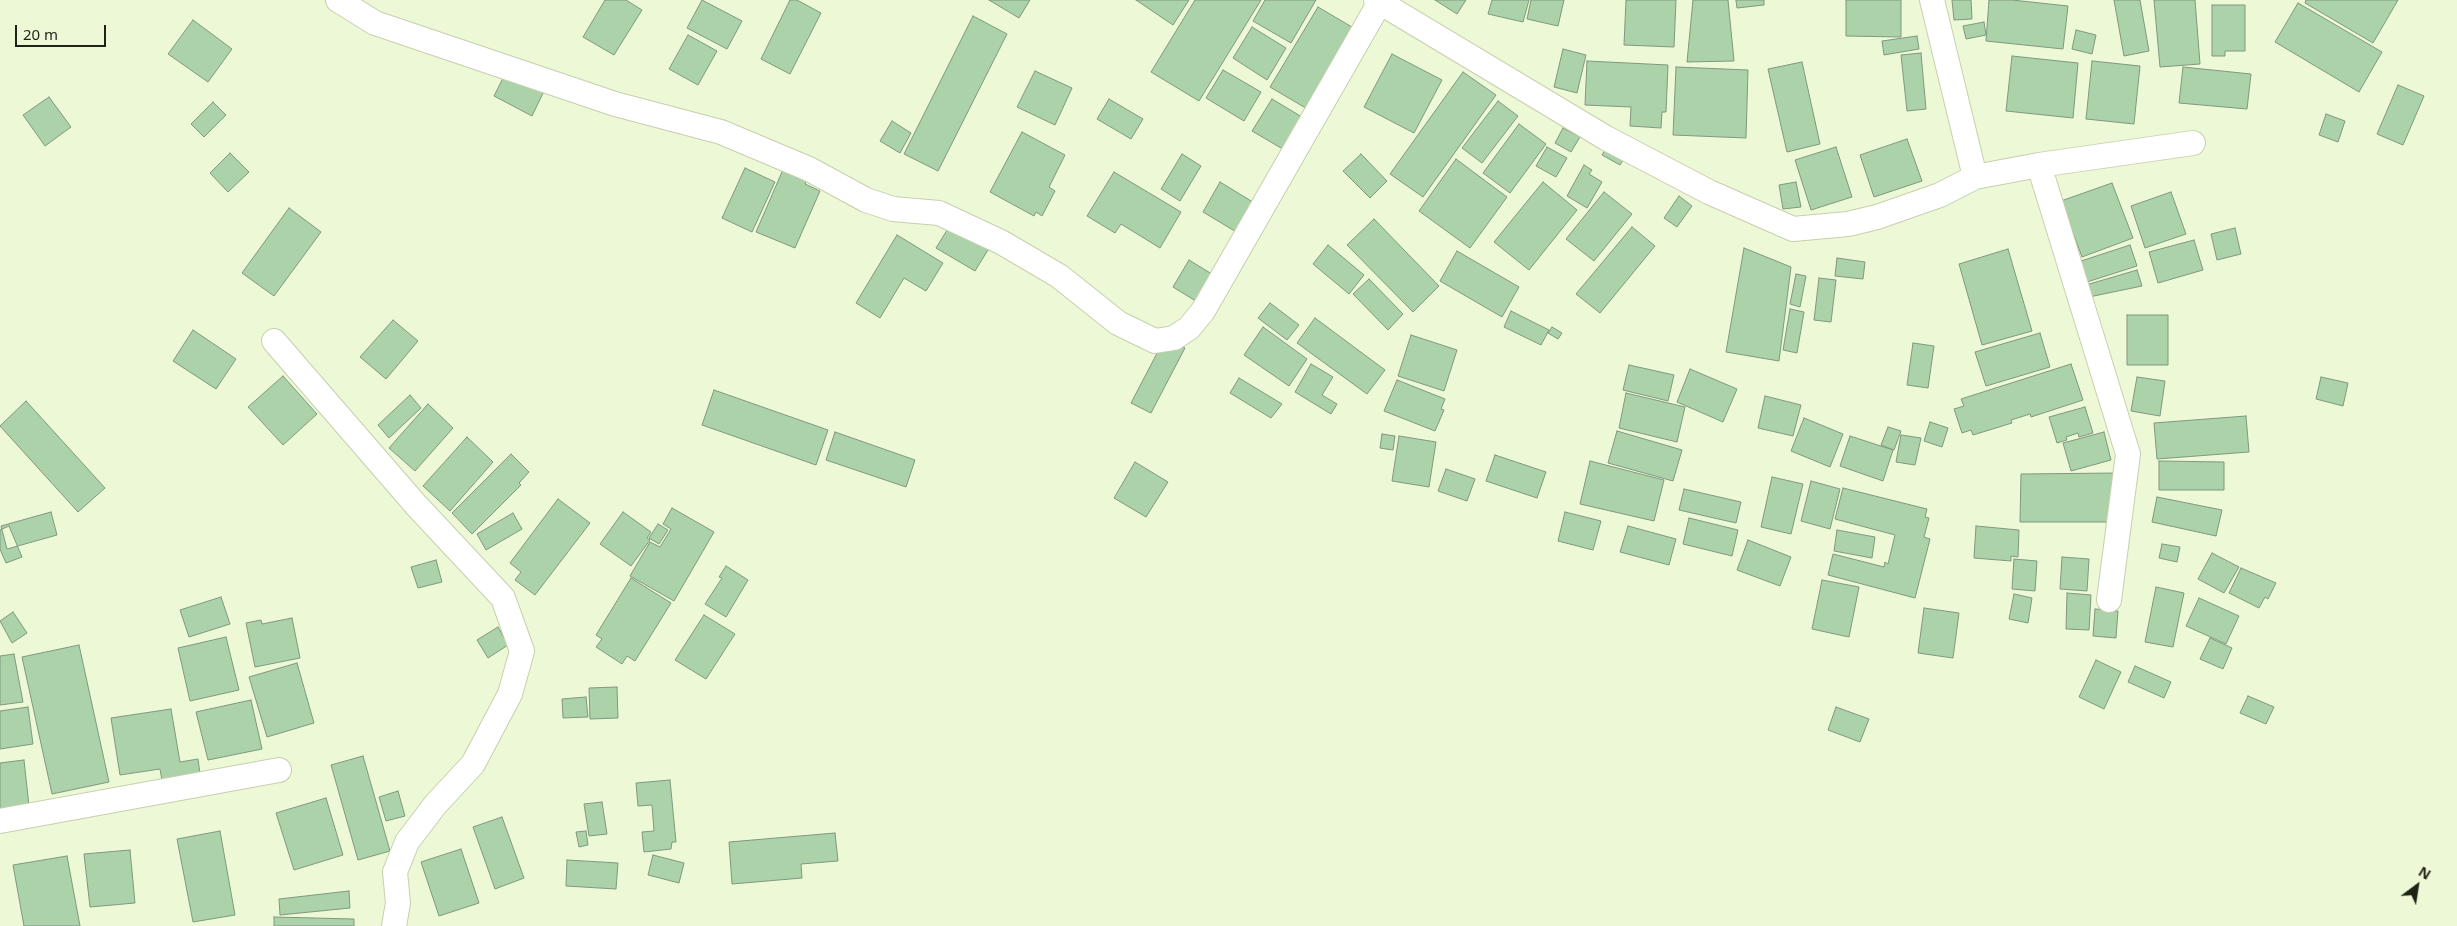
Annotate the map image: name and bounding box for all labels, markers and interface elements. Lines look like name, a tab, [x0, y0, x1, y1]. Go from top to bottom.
scale bar	[18, 15, 109, 47]
text: 20 m	[23, 24, 58, 44]
north arrow	[2392, 861, 2442, 911]
text: N	[2415, 862, 2435, 884]

